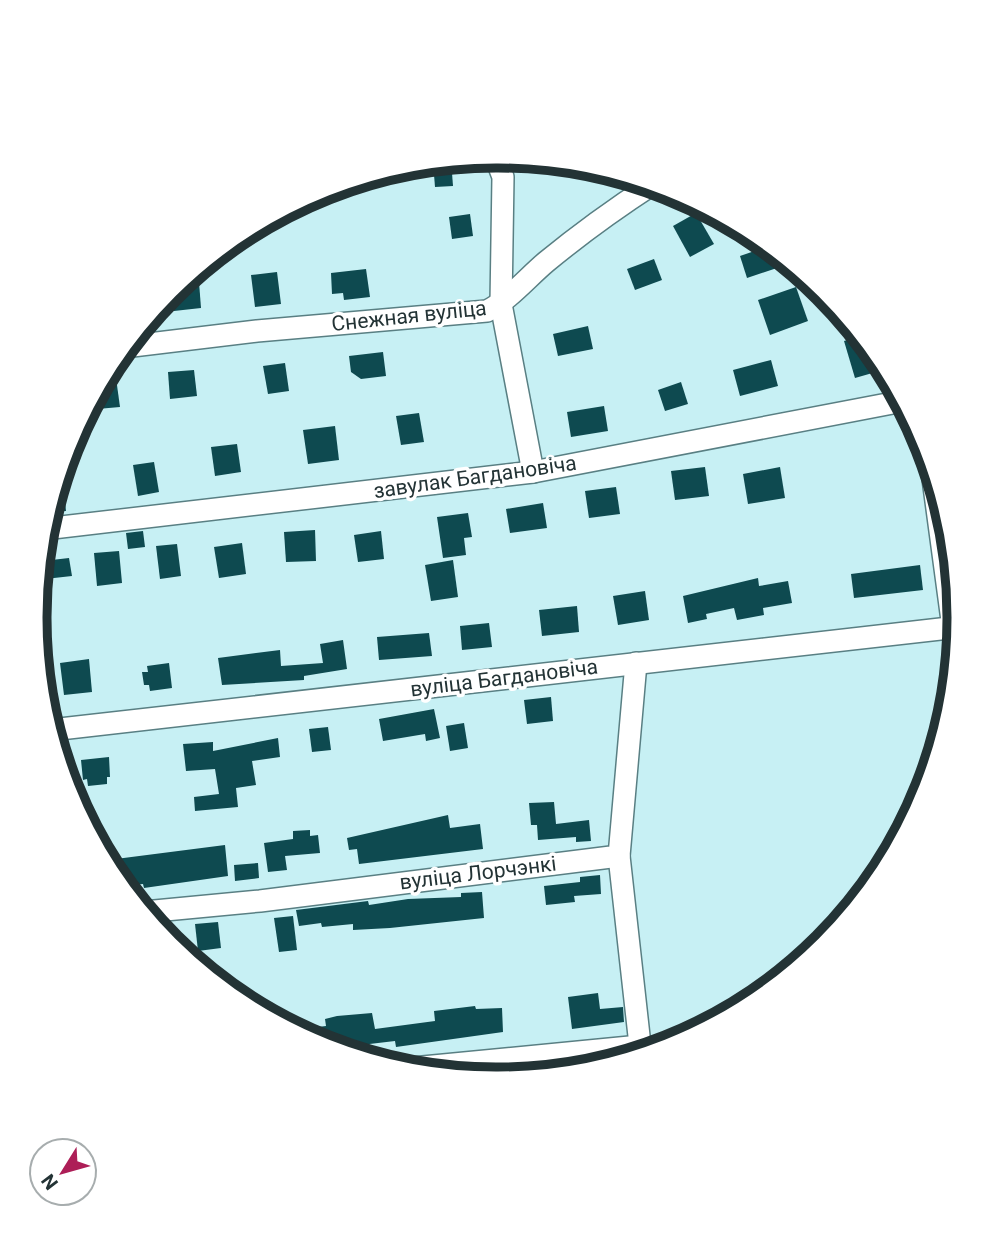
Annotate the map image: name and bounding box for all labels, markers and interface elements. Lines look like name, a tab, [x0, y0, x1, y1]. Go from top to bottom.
street label: Снежная вуліца	[330, 296, 488, 336]
street label: завулак Багдановіча	[372, 451, 578, 503]
street label: вуліца Багдановіча	[409, 655, 599, 701]
street label: вуліца Лорчэнкі	[398, 851, 558, 895]
north arrow	[28, 1137, 98, 1207]
text: N	[37, 1170, 63, 1194]

